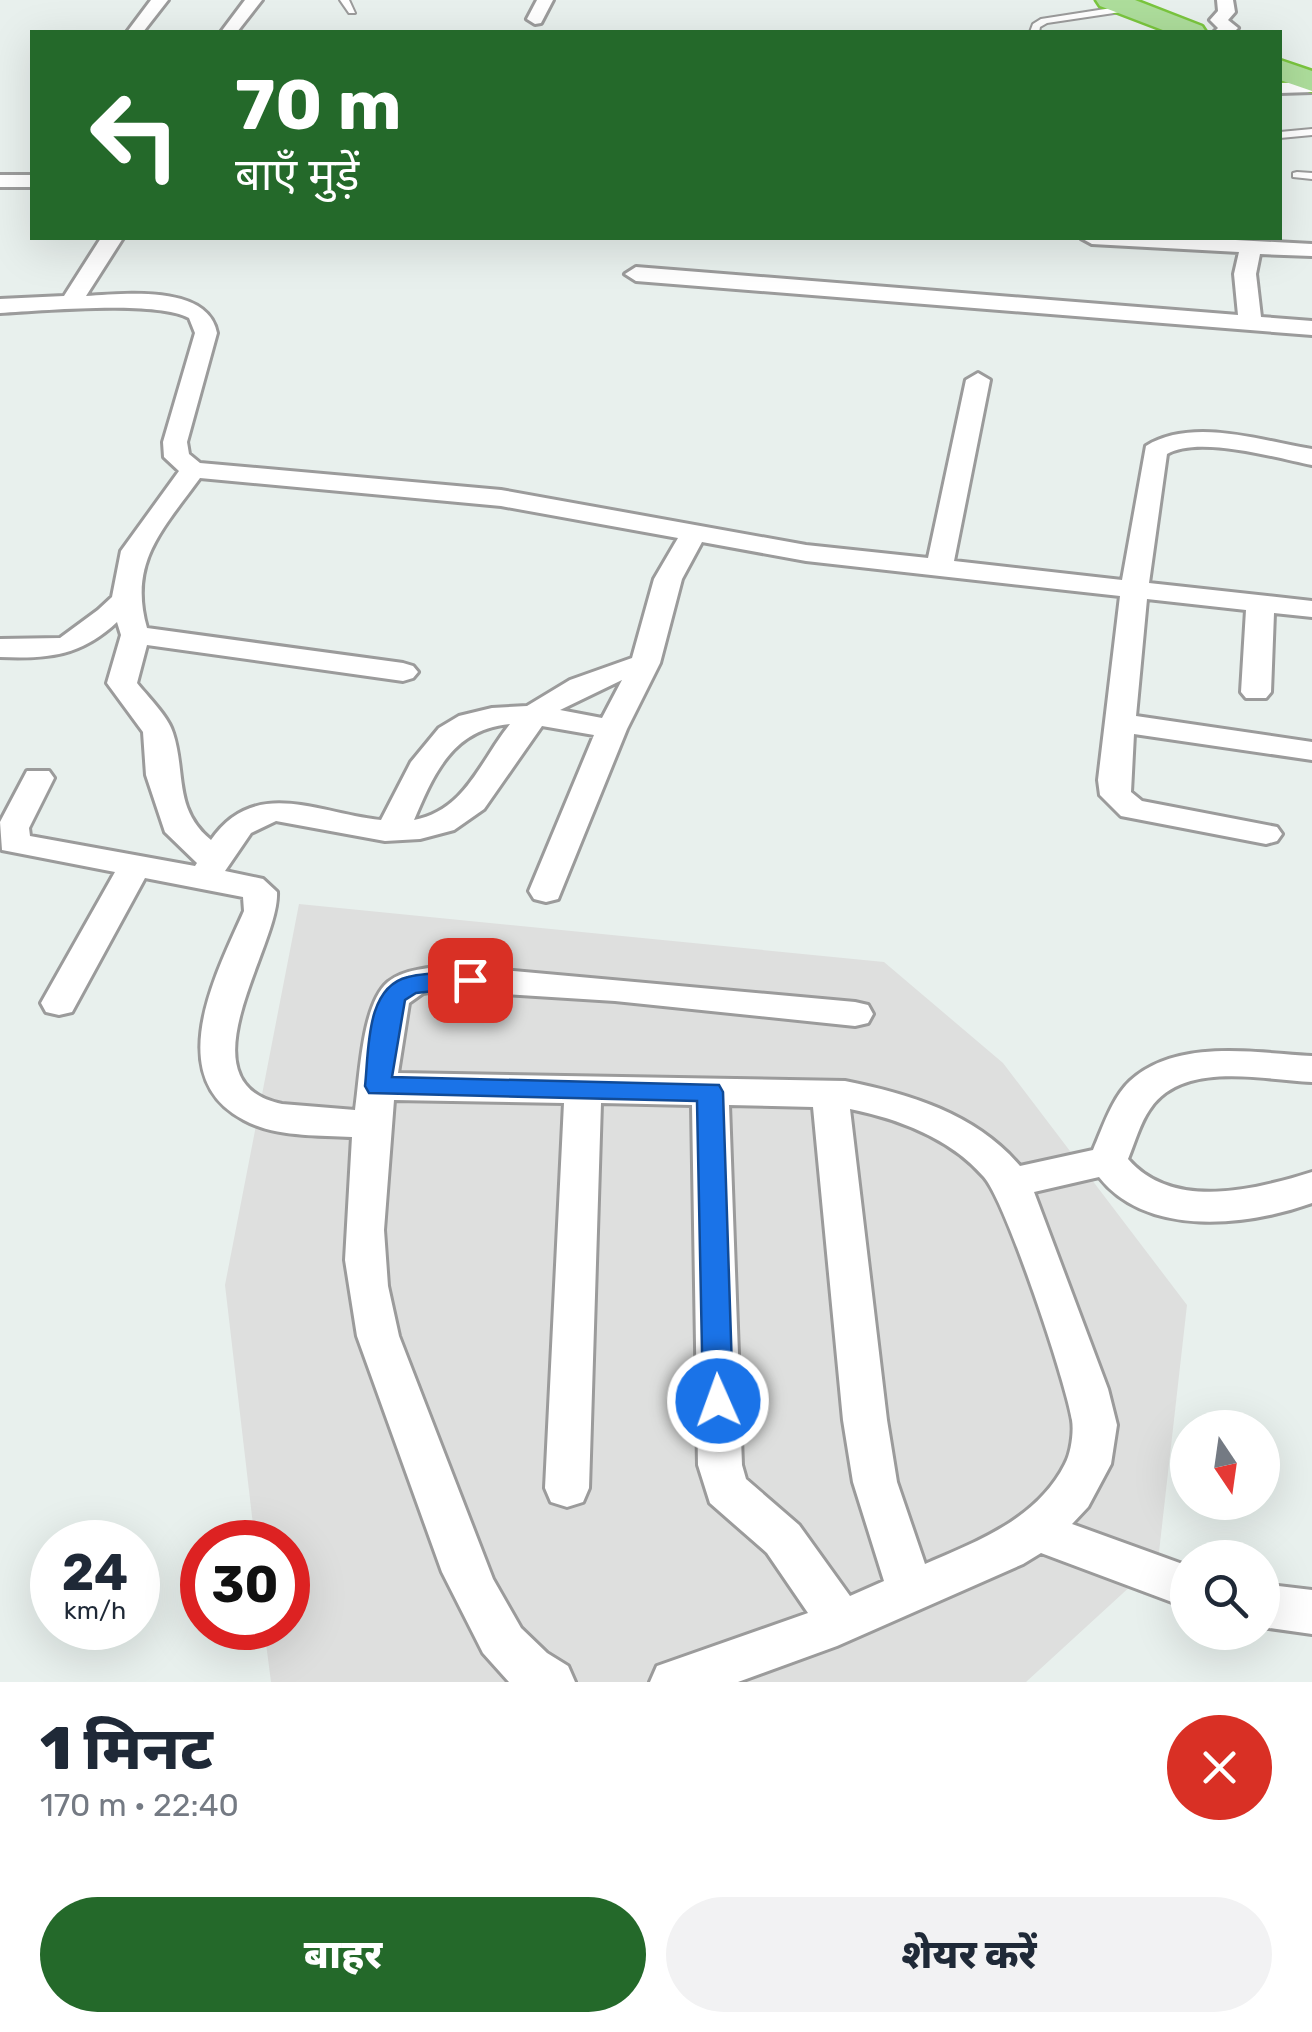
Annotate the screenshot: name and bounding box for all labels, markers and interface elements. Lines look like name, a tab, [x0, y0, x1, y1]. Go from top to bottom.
text: 70 m	[235, 64, 402, 147]
icon: left	[70, 70, 200, 200]
text: बाएँ मुड़ें	[235, 148, 359, 201]
pin	[428, 938, 513, 1023]
icon: arrive	[443, 953, 498, 1008]
position arrow	[666, 1349, 770, 1453]
north arrow	[1170, 1410, 1280, 1520]
map controls	[1170, 1410, 1280, 1650]
speed limit sign: 30	[180, 1520, 310, 1650]
button: search	[1170, 1540, 1280, 1650]
text: 24	[62, 1543, 128, 1603]
text: km/h	[64, 1596, 126, 1625]
text: 1 मिनट	[40, 1713, 213, 1784]
button: close	[1167, 1715, 1272, 1820]
text: 170 m · 22:40	[40, 1786, 239, 1824]
button: बाहर	[40, 1897, 646, 2012]
button: शेयर करें	[666, 1897, 1272, 2012]

